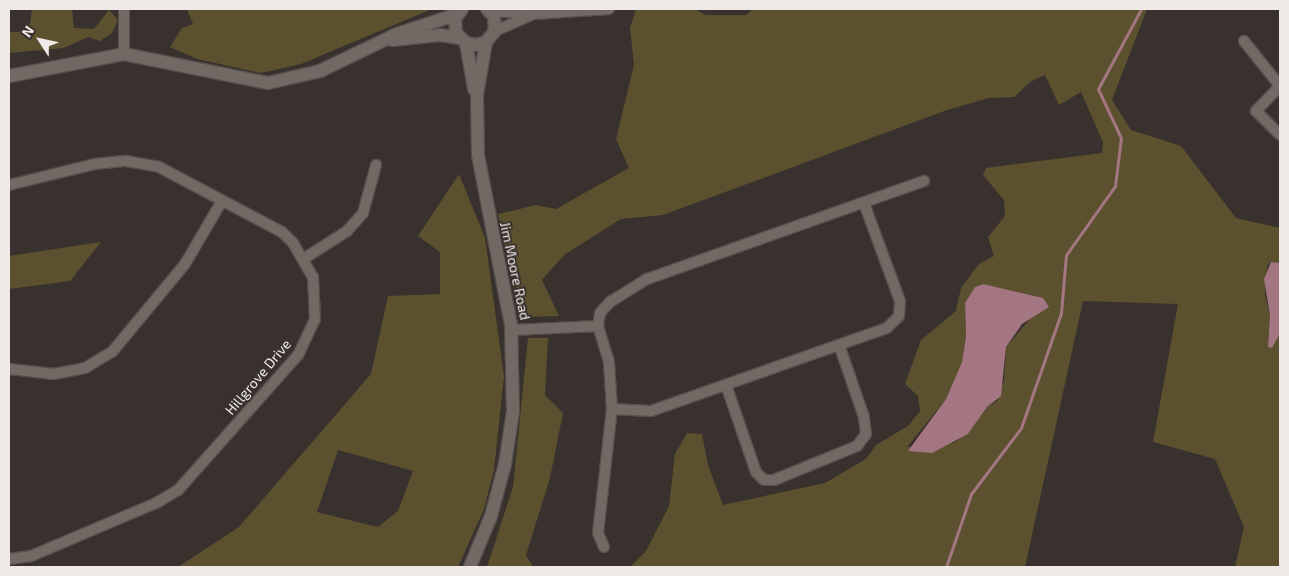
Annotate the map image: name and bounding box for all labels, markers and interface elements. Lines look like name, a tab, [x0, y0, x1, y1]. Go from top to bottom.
north arrow	[15, 15, 65, 65]
text: N	[17, 22, 37, 40]
street label: Jim Moore Road	[496, 220, 534, 322]
street label: Hillgrove Drive	[222, 336, 294, 418]

